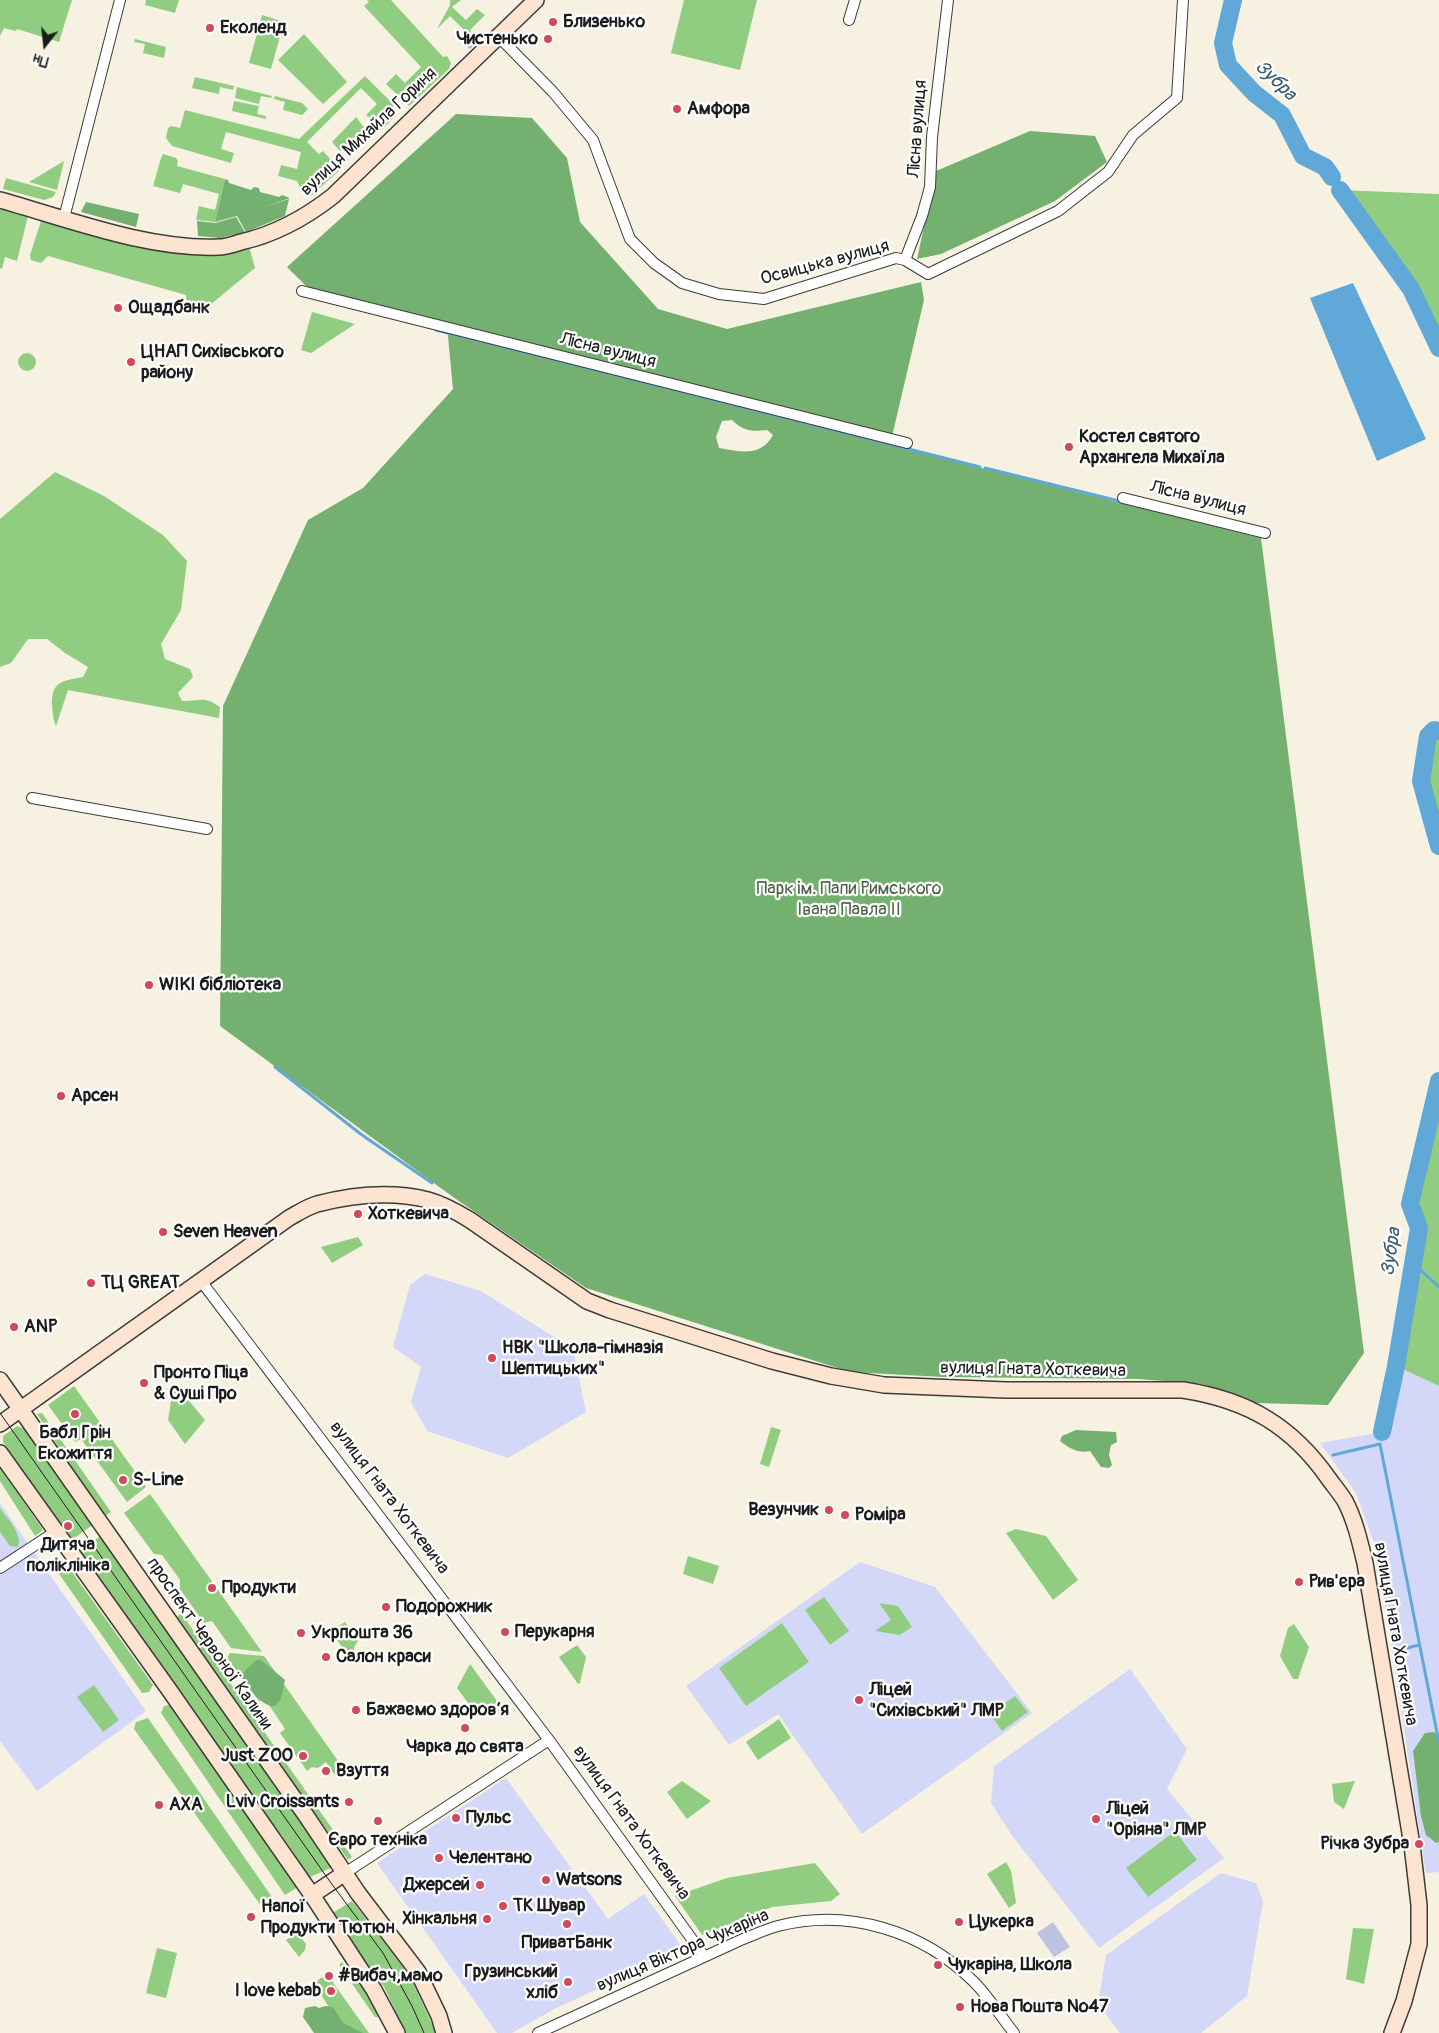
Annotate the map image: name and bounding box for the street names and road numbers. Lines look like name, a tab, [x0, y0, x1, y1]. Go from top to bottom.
street label: вулиця Михайла Гориня	[296, 63, 442, 201]
street label: Лісна вулиця	[904, 79, 932, 179]
street label: Освицька вулиця	[758, 235, 892, 291]
street label: Лісна вулиця	[558, 329, 658, 373]
street label: Лісна вулиця	[1148, 477, 1248, 521]
street label: вулиця Гната Хоткевича	[940, 1358, 1126, 1382]
street label: вулиця Гната Хоткевича	[324, 1417, 454, 1579]
street label: вулиця Гната Хоткевича	[1368, 1541, 1422, 1727]
street label: проспект Червоної Калини	[141, 1554, 277, 1734]
street label: вулиця Гната Хоткевича	[568, 1742, 694, 1904]
street label: вулиця Віктора Чукаріна	[594, 1905, 772, 1997]

